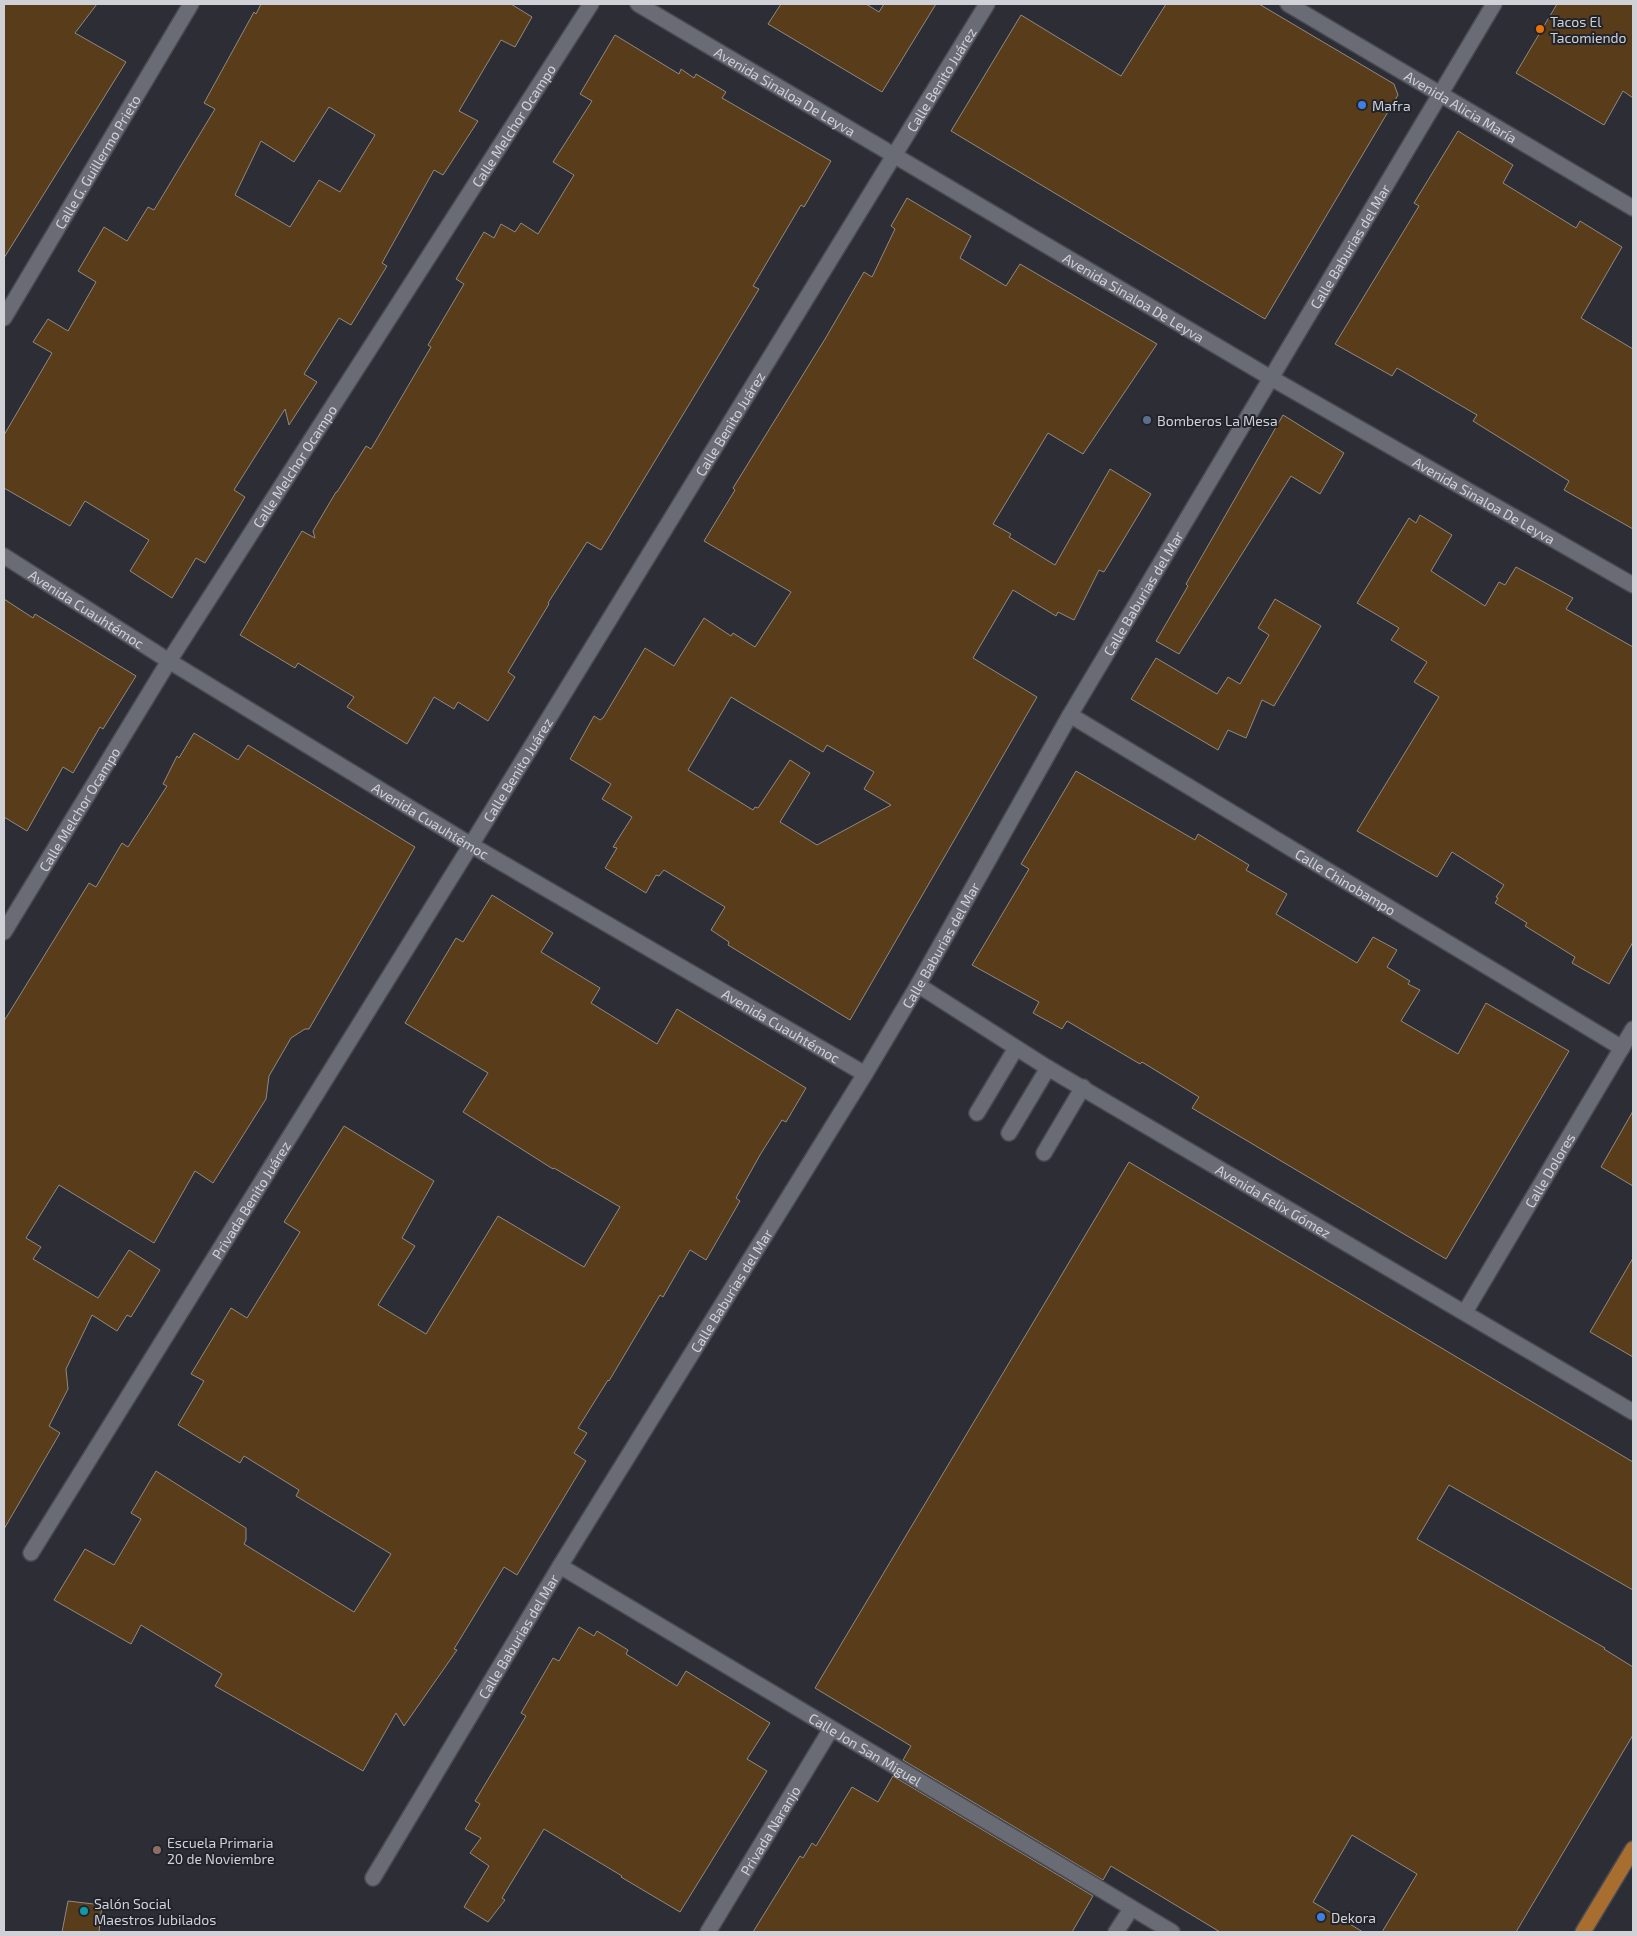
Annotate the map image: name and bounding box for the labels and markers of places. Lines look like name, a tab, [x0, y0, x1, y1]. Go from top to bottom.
place label: Tacos El Tacomiendo	[1550, 13, 1627, 46]
marker: Tacos El Tacomiendo	[1534, 23, 1546, 35]
place label: Mafra	[1372, 97, 1411, 114]
marker: Mafra	[1356, 99, 1368, 111]
place label: Bomberos La Mesa	[1157, 412, 1278, 429]
marker: Bomberos La Mesa	[1141, 414, 1153, 426]
place label: Escuela Primaria 20 de Noviembre	[167, 1834, 274, 1867]
marker: Escuela Primaria 20 de Noviembre	[151, 1844, 163, 1856]
place label: Salón Social Maestros Jubilados	[94, 1895, 216, 1928]
marker: Salón Social Maestros Jubilados	[78, 1905, 90, 1917]
place label: Dekora	[1331, 1909, 1376, 1926]
marker: Dekora	[1315, 1911, 1327, 1923]

